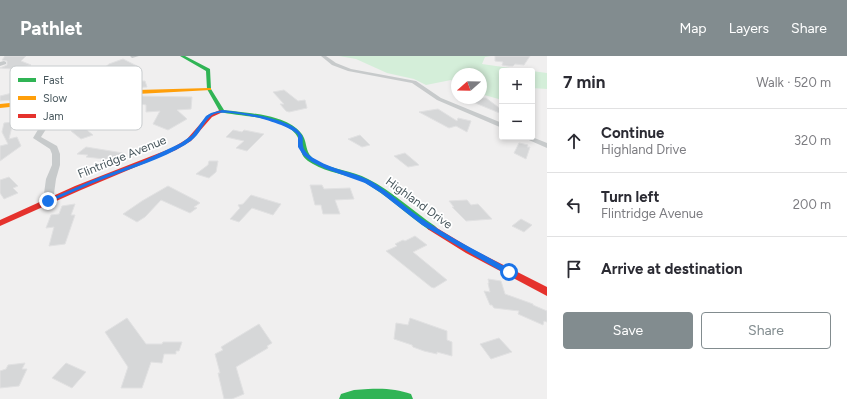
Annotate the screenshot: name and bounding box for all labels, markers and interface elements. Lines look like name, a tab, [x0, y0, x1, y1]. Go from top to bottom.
text: Pathlet	[20, 17, 83, 40]
text: Map	[679, 20, 707, 37]
text: Layers	[729, 20, 769, 37]
text: Share	[791, 20, 827, 37]
legend	[10, 66, 142, 130]
north arrow	[451, 68, 487, 104]
map controls	[499, 68, 535, 140]
button: +	[499, 68, 535, 104]
text: 7 min	[563, 72, 605, 92]
text: Fast	[43, 74, 64, 87]
text: Walk · 520 m	[756, 75, 831, 90]
text: Slow	[43, 92, 67, 105]
button: −	[499, 104, 535, 140]
text: Jam	[43, 110, 64, 123]
text: Continue	[601, 124, 664, 142]
icon: ahead	[563, 130, 585, 152]
street label: Flintridge Avenue	[76, 133, 169, 181]
text: 320 m	[794, 133, 831, 148]
text: Highland Drive	[601, 142, 686, 157]
street label: Highland Drive	[383, 174, 455, 232]
text: Turn left	[601, 188, 659, 206]
route end	[39, 192, 57, 210]
icon: left	[563, 194, 585, 216]
text: 200 m	[793, 197, 831, 212]
text: Flintridge Avenue	[601, 206, 703, 221]
icon: arrive	[563, 258, 585, 280]
text: Arrive at destination	[601, 260, 742, 278]
route start	[500, 263, 518, 281]
button: Save	[563, 312, 693, 349]
button: Share	[701, 312, 831, 349]

